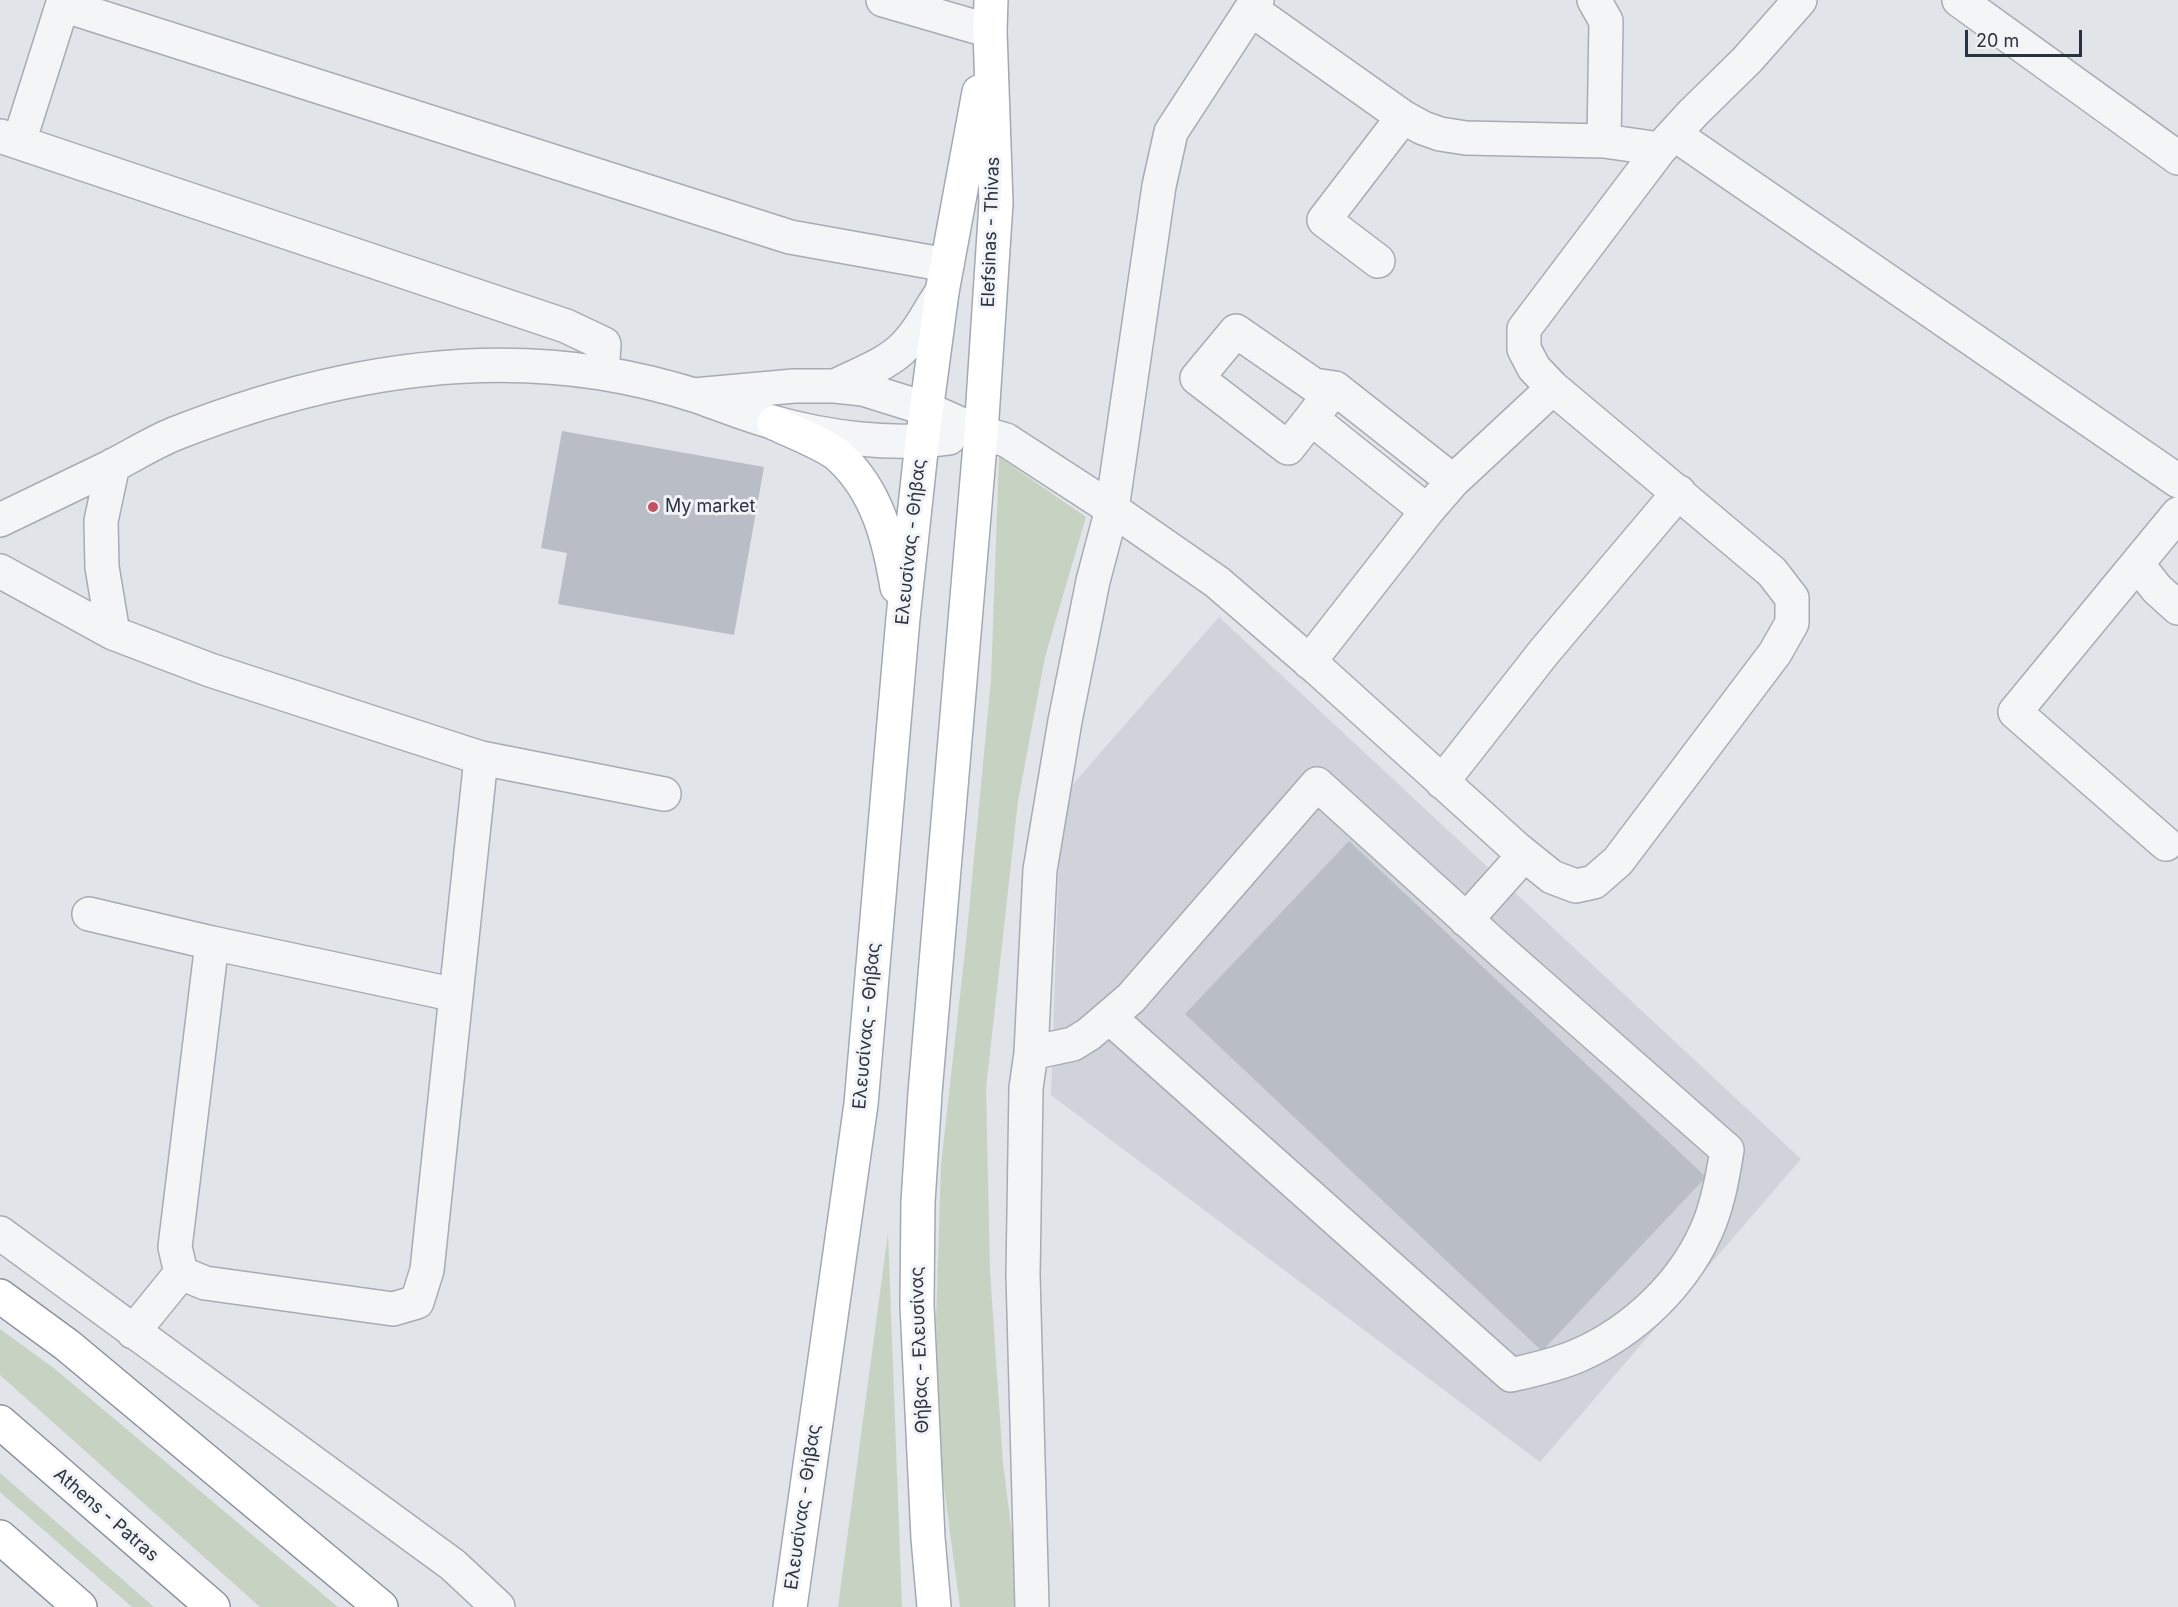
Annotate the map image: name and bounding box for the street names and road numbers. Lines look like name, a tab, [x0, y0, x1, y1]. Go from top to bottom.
street label: Elefsinas - Thivas	[978, 156, 1004, 308]
street label: Ελευσίνας - Θήβας	[892, 458, 930, 626]
street label: Ελευσίνας - Θήβας	[849, 942, 885, 1110]
street label: Θήβας - Ελευσίνας	[906, 1266, 934, 1434]
street label: Ελευσίνας - Θήβας	[781, 1423, 825, 1591]
street label: Athens - Patras	[49, 1464, 163, 1566]

